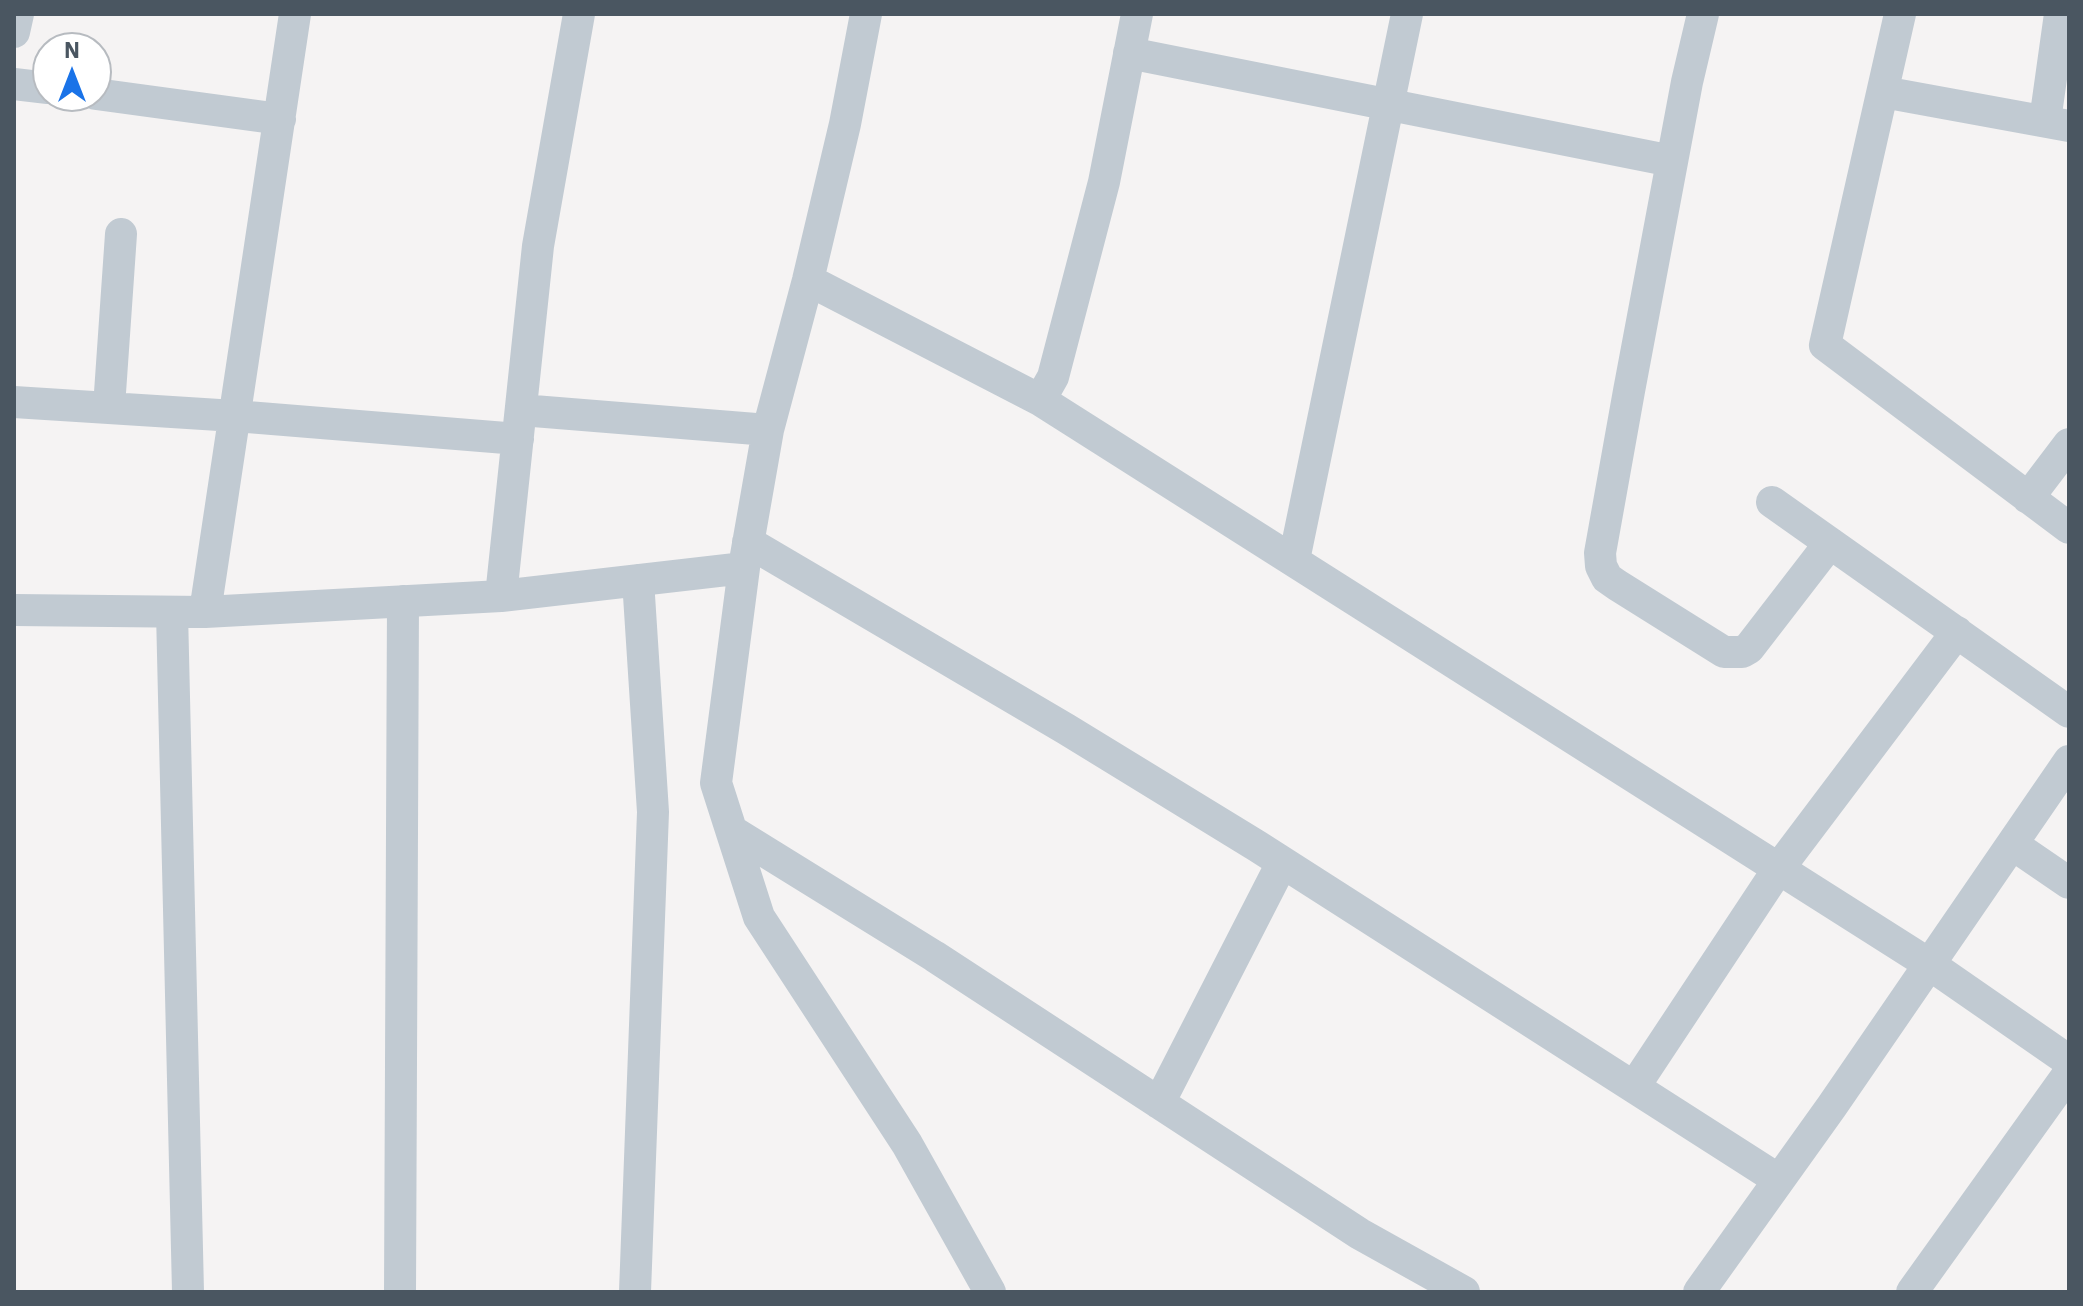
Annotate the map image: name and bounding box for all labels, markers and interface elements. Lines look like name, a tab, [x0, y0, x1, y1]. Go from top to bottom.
north arrow	[32, 32, 112, 112]
text: N	[64, 35, 80, 64]

